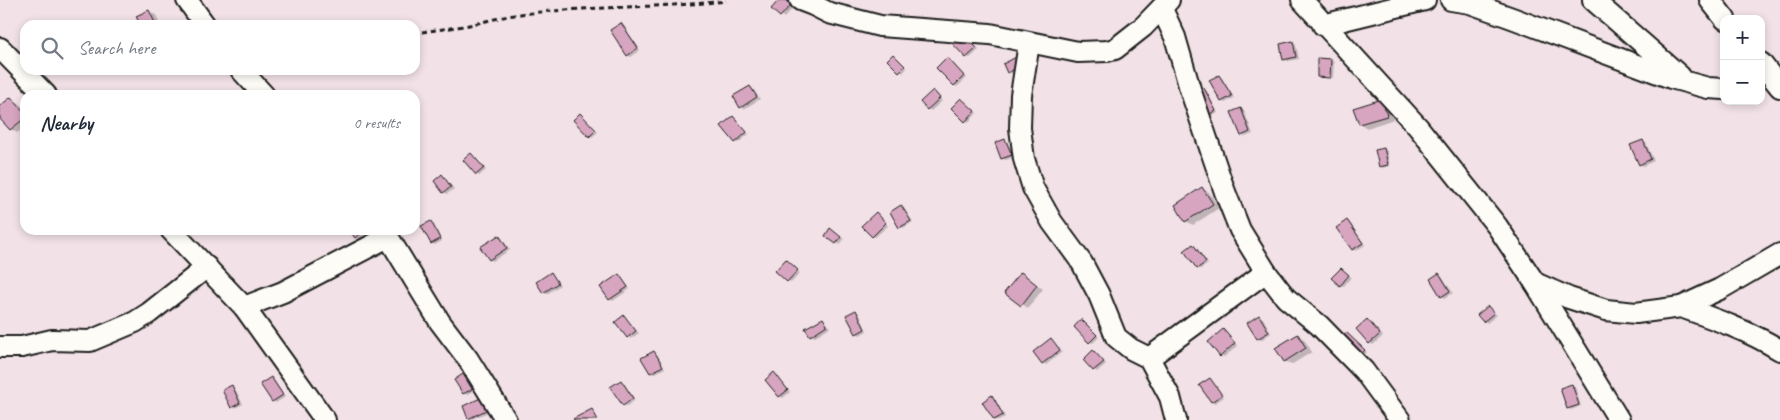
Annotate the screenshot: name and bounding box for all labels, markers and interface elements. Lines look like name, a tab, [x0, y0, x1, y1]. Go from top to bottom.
map controls	[1720, 15, 1765, 105]
button: +	[1720, 15, 1765, 60]
search box	[20, 20, 420, 75]
icon: search	[38, 34, 66, 62]
text: Search here	[78, 36, 155, 60]
button: −	[1720, 60, 1765, 105]
text: Nearby	[40, 110, 93, 136]
text: 0 results	[353, 113, 400, 133]

